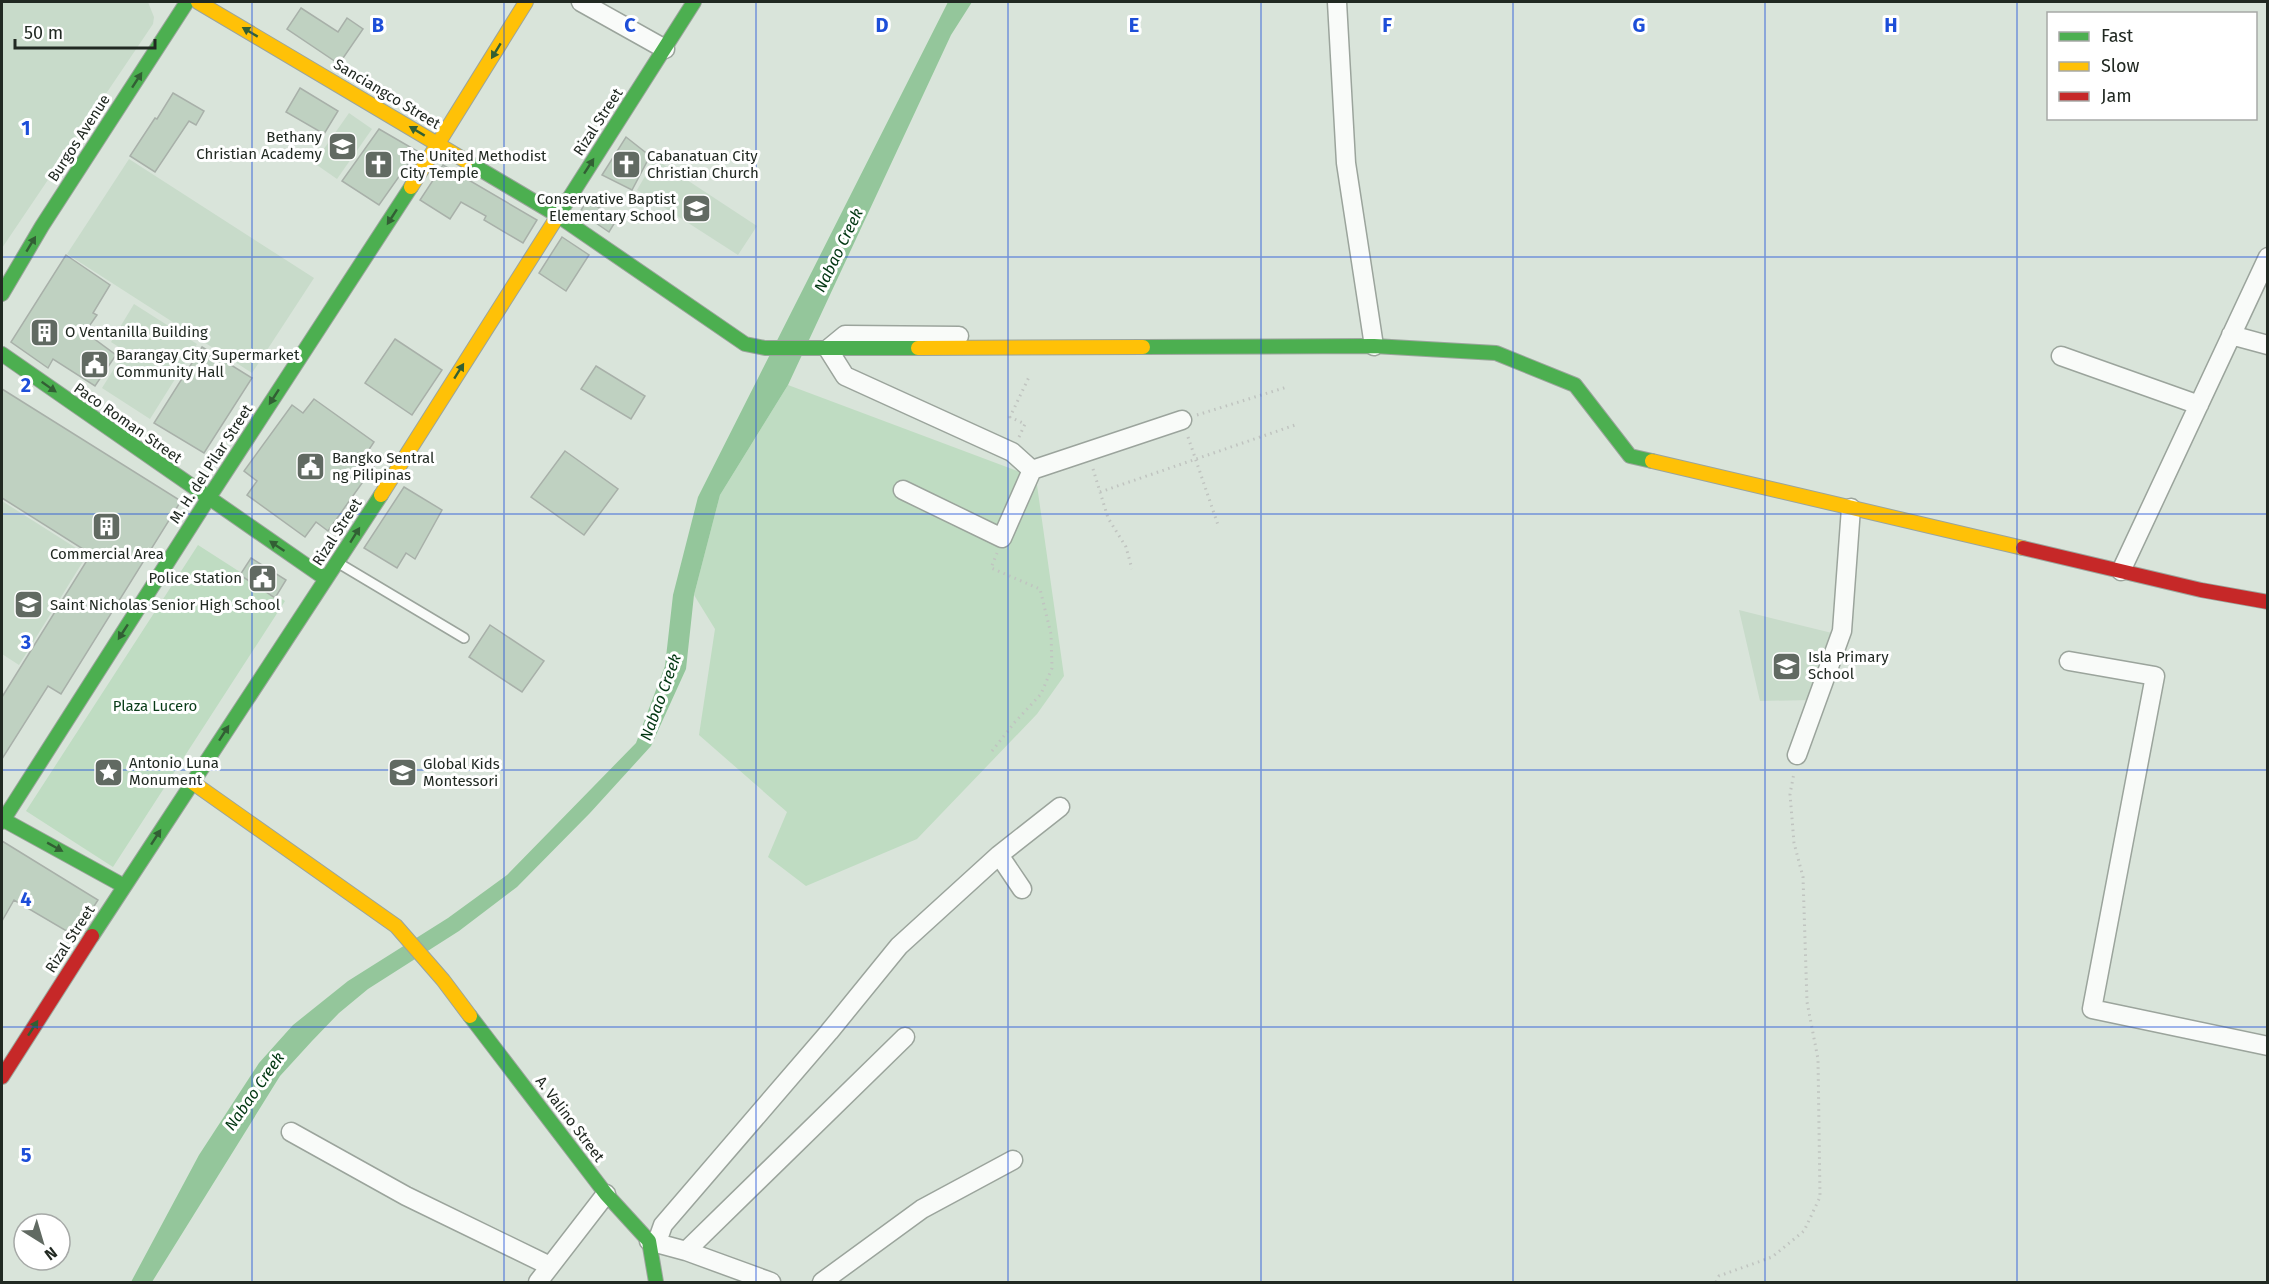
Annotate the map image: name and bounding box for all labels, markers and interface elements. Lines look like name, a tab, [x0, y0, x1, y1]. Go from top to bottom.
scale bar	[15, 12, 154, 50]
legend	[2047, 12, 2257, 120]
text: B	[372, 13, 384, 37]
text: C	[624, 13, 636, 37]
text: D	[875, 13, 889, 37]
text: E	[1129, 13, 1139, 37]
text: F	[1382, 13, 1392, 37]
text: G	[1633, 13, 1645, 37]
text: H	[1884, 13, 1898, 37]
text: 50 m	[24, 22, 63, 44]
text: Fast	[2101, 25, 2134, 47]
one-way arrow	[242, 26, 258, 37]
one-way arrow	[490, 43, 501, 59]
street label: Sanciangco Street	[330, 55, 444, 133]
text: Slow	[2101, 55, 2140, 77]
one-way arrow	[131, 71, 142, 88]
street label: Rizal Street	[570, 84, 627, 159]
text: Jam	[2101, 85, 2132, 107]
street label: Burgos Avenue	[44, 91, 114, 185]
text: 1	[21, 116, 31, 140]
one-way arrow	[409, 126, 425, 137]
place label: Bethany Christian Academy	[196, 128, 323, 163]
school or university icon: Bethany Christian Academy	[327, 130, 359, 162]
place label: The United Methodist City Temple	[400, 147, 547, 182]
place label: Cabanatuan City Christian Church	[647, 147, 759, 182]
church icon: The United Methodist City Temple	[363, 149, 395, 181]
church icon: Cabanatuan City Christian Church	[610, 149, 642, 181]
one-way arrow	[584, 158, 595, 175]
place label: Conservative Baptist Elementary School	[537, 190, 677, 225]
school or university icon: Conservative Baptist Elementary School	[681, 192, 713, 224]
water label: Nabao Creek	[810, 205, 867, 295]
one-way arrow	[386, 208, 398, 224]
one-way arrow	[26, 236, 37, 252]
building icon: O Ventanilla Building	[28, 316, 60, 348]
place label: O Ventanilla Building	[65, 323, 208, 341]
place label: Barangay City Supermarket Community Hall	[116, 346, 300, 381]
public building icon: Barangay City Supermarket Community Hall	[79, 348, 111, 380]
one-way arrow	[454, 362, 465, 379]
text: 2	[21, 373, 31, 397]
street label: Paco Roman Street	[71, 379, 186, 467]
one-way arrow	[41, 381, 57, 393]
one-way arrow	[268, 389, 280, 405]
street label: M. H. del Pilar Street	[166, 401, 257, 527]
place label: Bangko Sentral ng Pilipinas	[332, 449, 435, 484]
public building icon: Bangko Sentral ng Pilipinas	[295, 451, 327, 483]
street label: Rizal Street	[309, 494, 366, 569]
building icon: Commercial Area	[91, 511, 123, 543]
one-way arrow	[349, 528, 361, 544]
one-way arrow	[270, 540, 286, 552]
place label: Commercial Area	[50, 545, 164, 563]
public building icon: Police Station	[247, 562, 279, 594]
place label: Police Station	[148, 569, 242, 587]
school or university icon: Saint Nicholas Senior High School	[13, 589, 45, 621]
place label: Saint Nicholas Senior High School	[50, 596, 281, 614]
one-way arrow	[118, 624, 129, 640]
text: 3	[20, 630, 31, 654]
place label: Isla Primary School	[1808, 648, 1889, 683]
school or university icon: Isla Primary School	[1771, 650, 1803, 682]
water label: Nabao Creek	[636, 651, 685, 743]
park label: Plaza Lucero	[113, 697, 197, 715]
one-way arrow	[219, 725, 230, 741]
place label: Antonio Luna Monument	[129, 754, 219, 789]
place label: Global Kids Montessori	[423, 755, 500, 790]
place icon: Antonio Luna Monument	[92, 756, 124, 788]
school or university icon: Global Kids Montessori	[386, 757, 418, 789]
one-way arrow	[150, 829, 162, 845]
one-way arrow	[47, 842, 64, 852]
text: 4	[20, 887, 32, 911]
street label: Rizal Street	[42, 901, 99, 976]
one-way arrow	[27, 1020, 38, 1036]
water label: Nabao Creek	[220, 1048, 288, 1134]
street label: A. Valino Street	[532, 1073, 608, 1166]
text: 5	[21, 1143, 32, 1167]
north arrow	[12, 1212, 72, 1272]
text: N	[41, 1243, 61, 1264]

